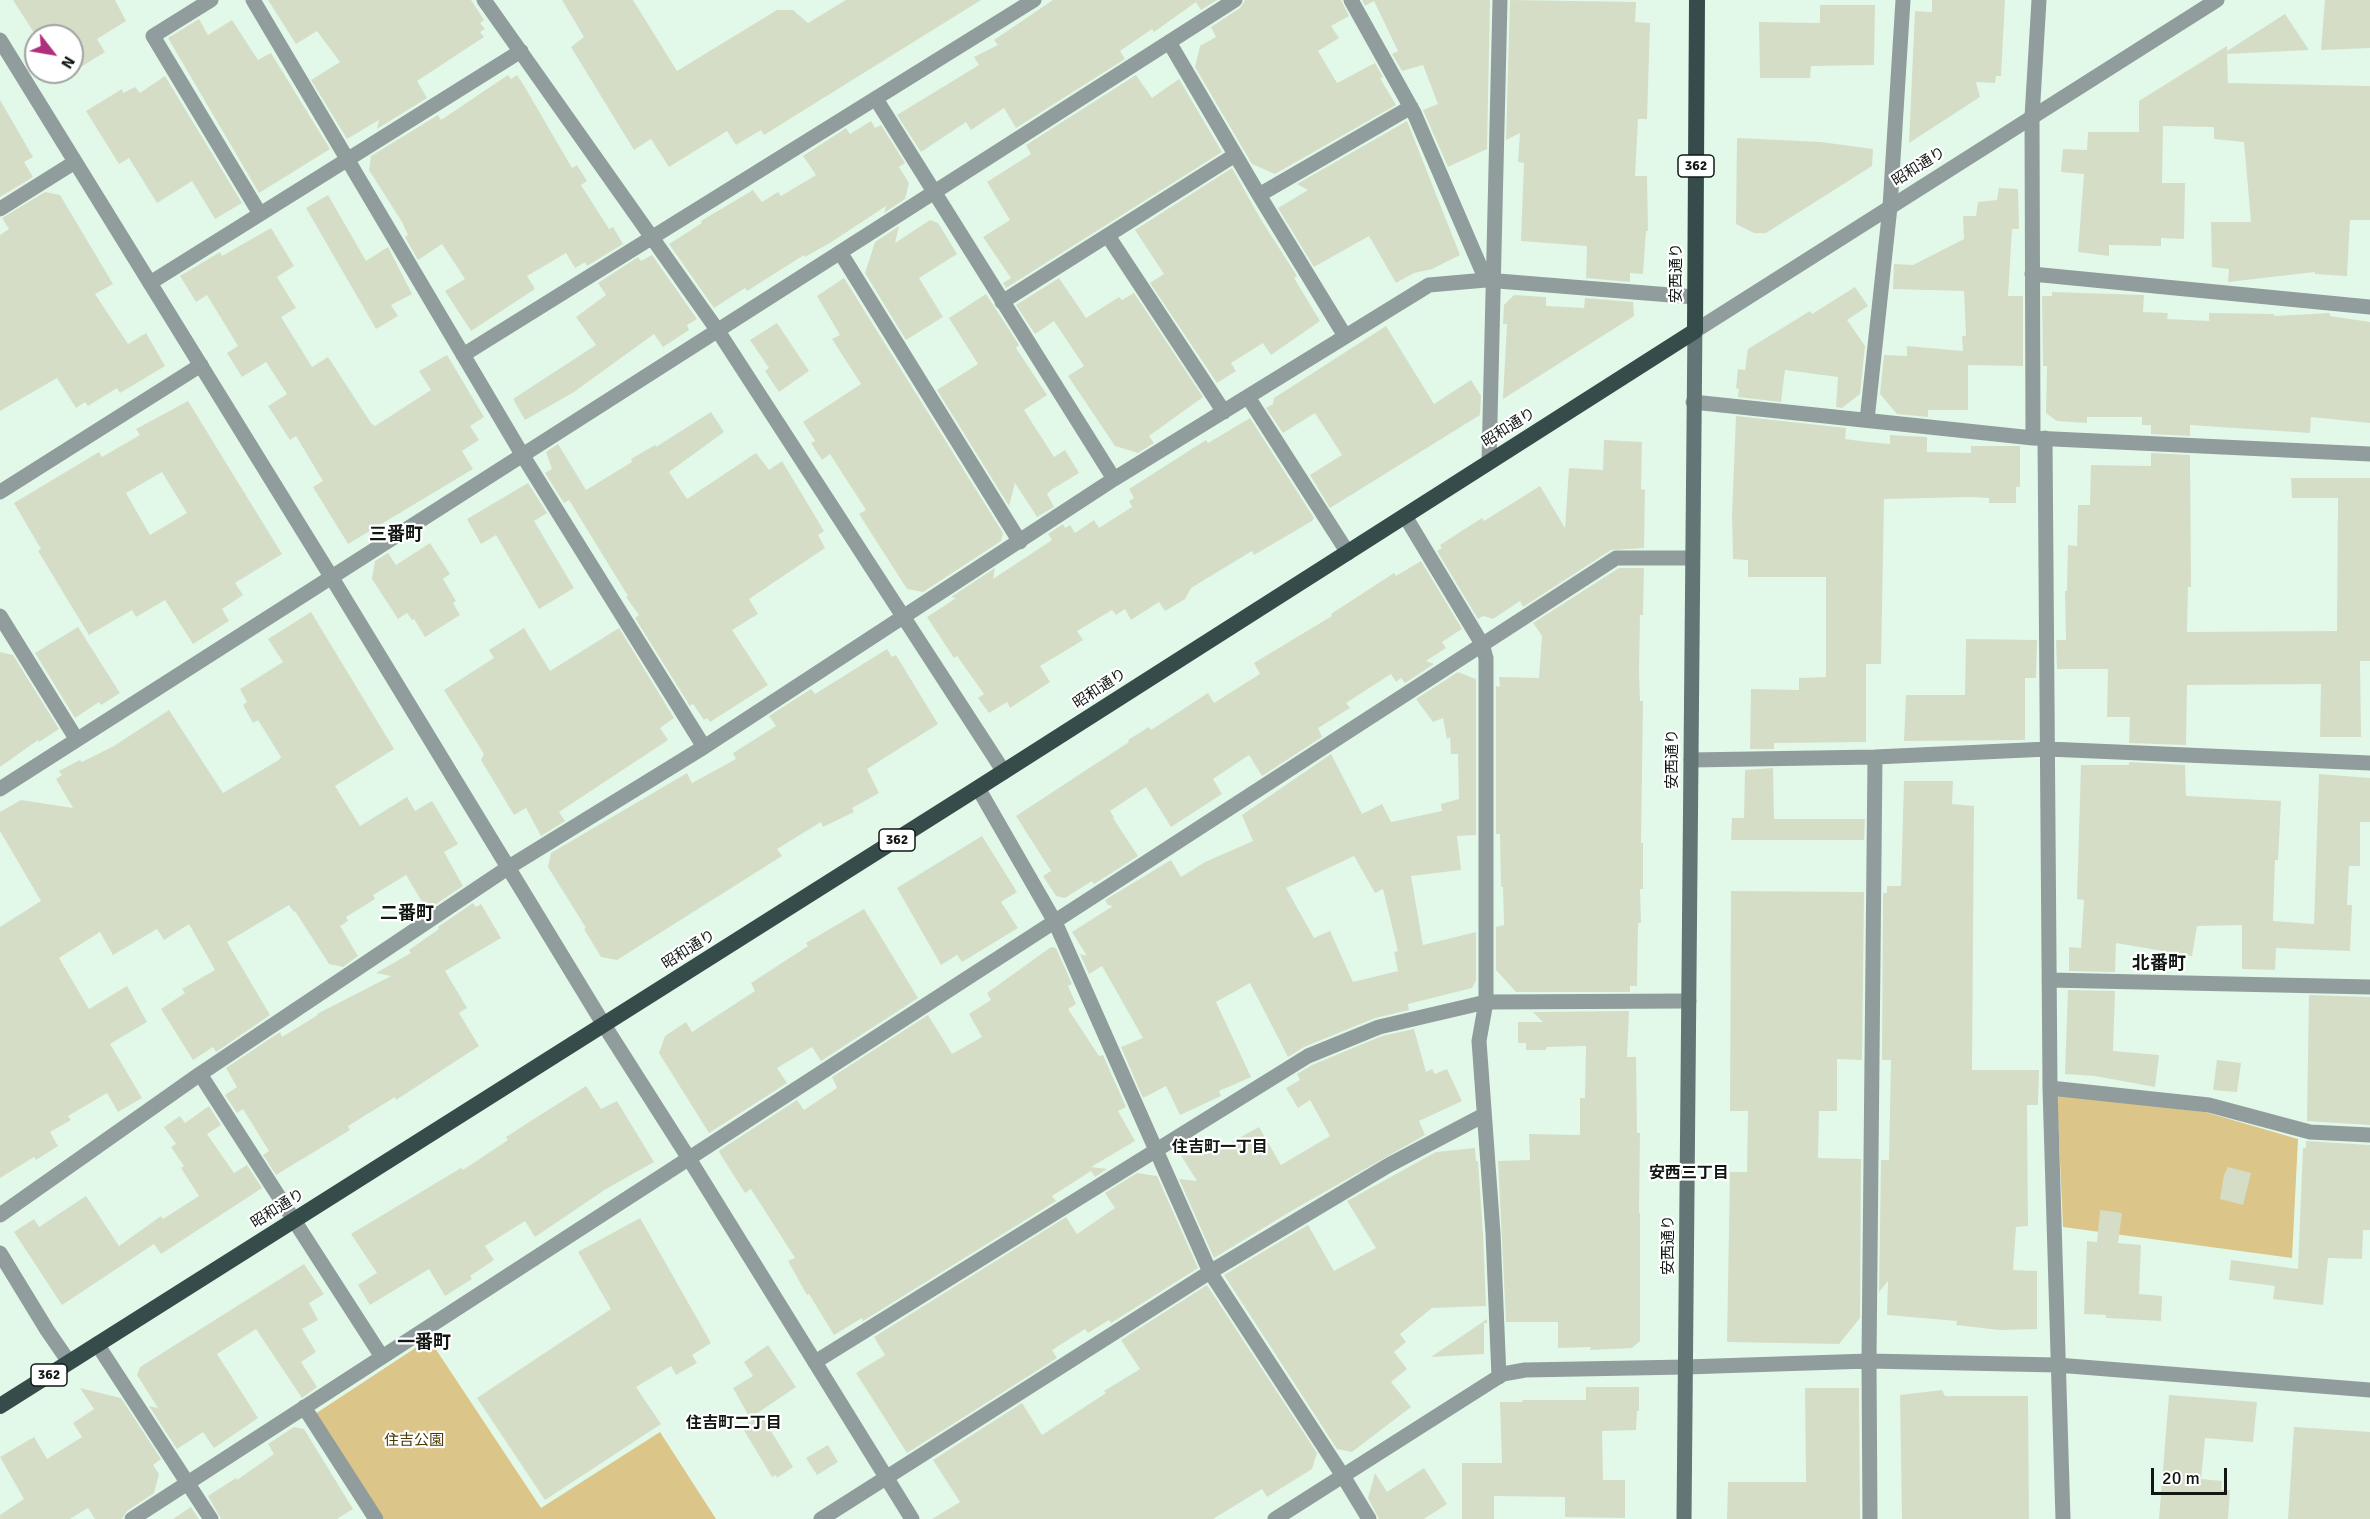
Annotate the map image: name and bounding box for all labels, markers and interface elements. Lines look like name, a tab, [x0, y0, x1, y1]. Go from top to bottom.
north arrow	[24, 24, 84, 84]
text: N	[56, 52, 79, 72]
street label: 昭和通り	[1889, 143, 1949, 191]
road number: 362	[1678, 155, 1714, 177]
street label: 安西通り	[1668, 243, 1686, 303]
street label: 昭和通り	[1479, 404, 1539, 452]
district label: 三番町	[369, 524, 423, 546]
street label: 昭和通り	[1070, 665, 1130, 713]
street label: 安西通り	[1664, 729, 1682, 789]
road number: 362	[879, 829, 915, 851]
district label: 二番町	[380, 903, 434, 925]
street label: 昭和通り	[659, 926, 719, 974]
district label: 北番町	[2132, 953, 2186, 975]
district label: 住吉町一丁目	[1172, 1138, 1268, 1158]
district label: 安西三丁目	[1649, 1164, 1729, 1184]
street label: 昭和通り	[248, 1185, 308, 1233]
street label: 安西通り	[1660, 1215, 1678, 1275]
district label: 一番町	[397, 1332, 451, 1354]
road number: 362	[31, 1364, 67, 1386]
district label: 住吉町二丁目	[686, 1414, 782, 1434]
park label: 住吉公園	[384, 1432, 444, 1450]
scale bar	[2154, 1456, 2230, 1494]
text: 20 m	[2162, 1467, 2200, 1489]

